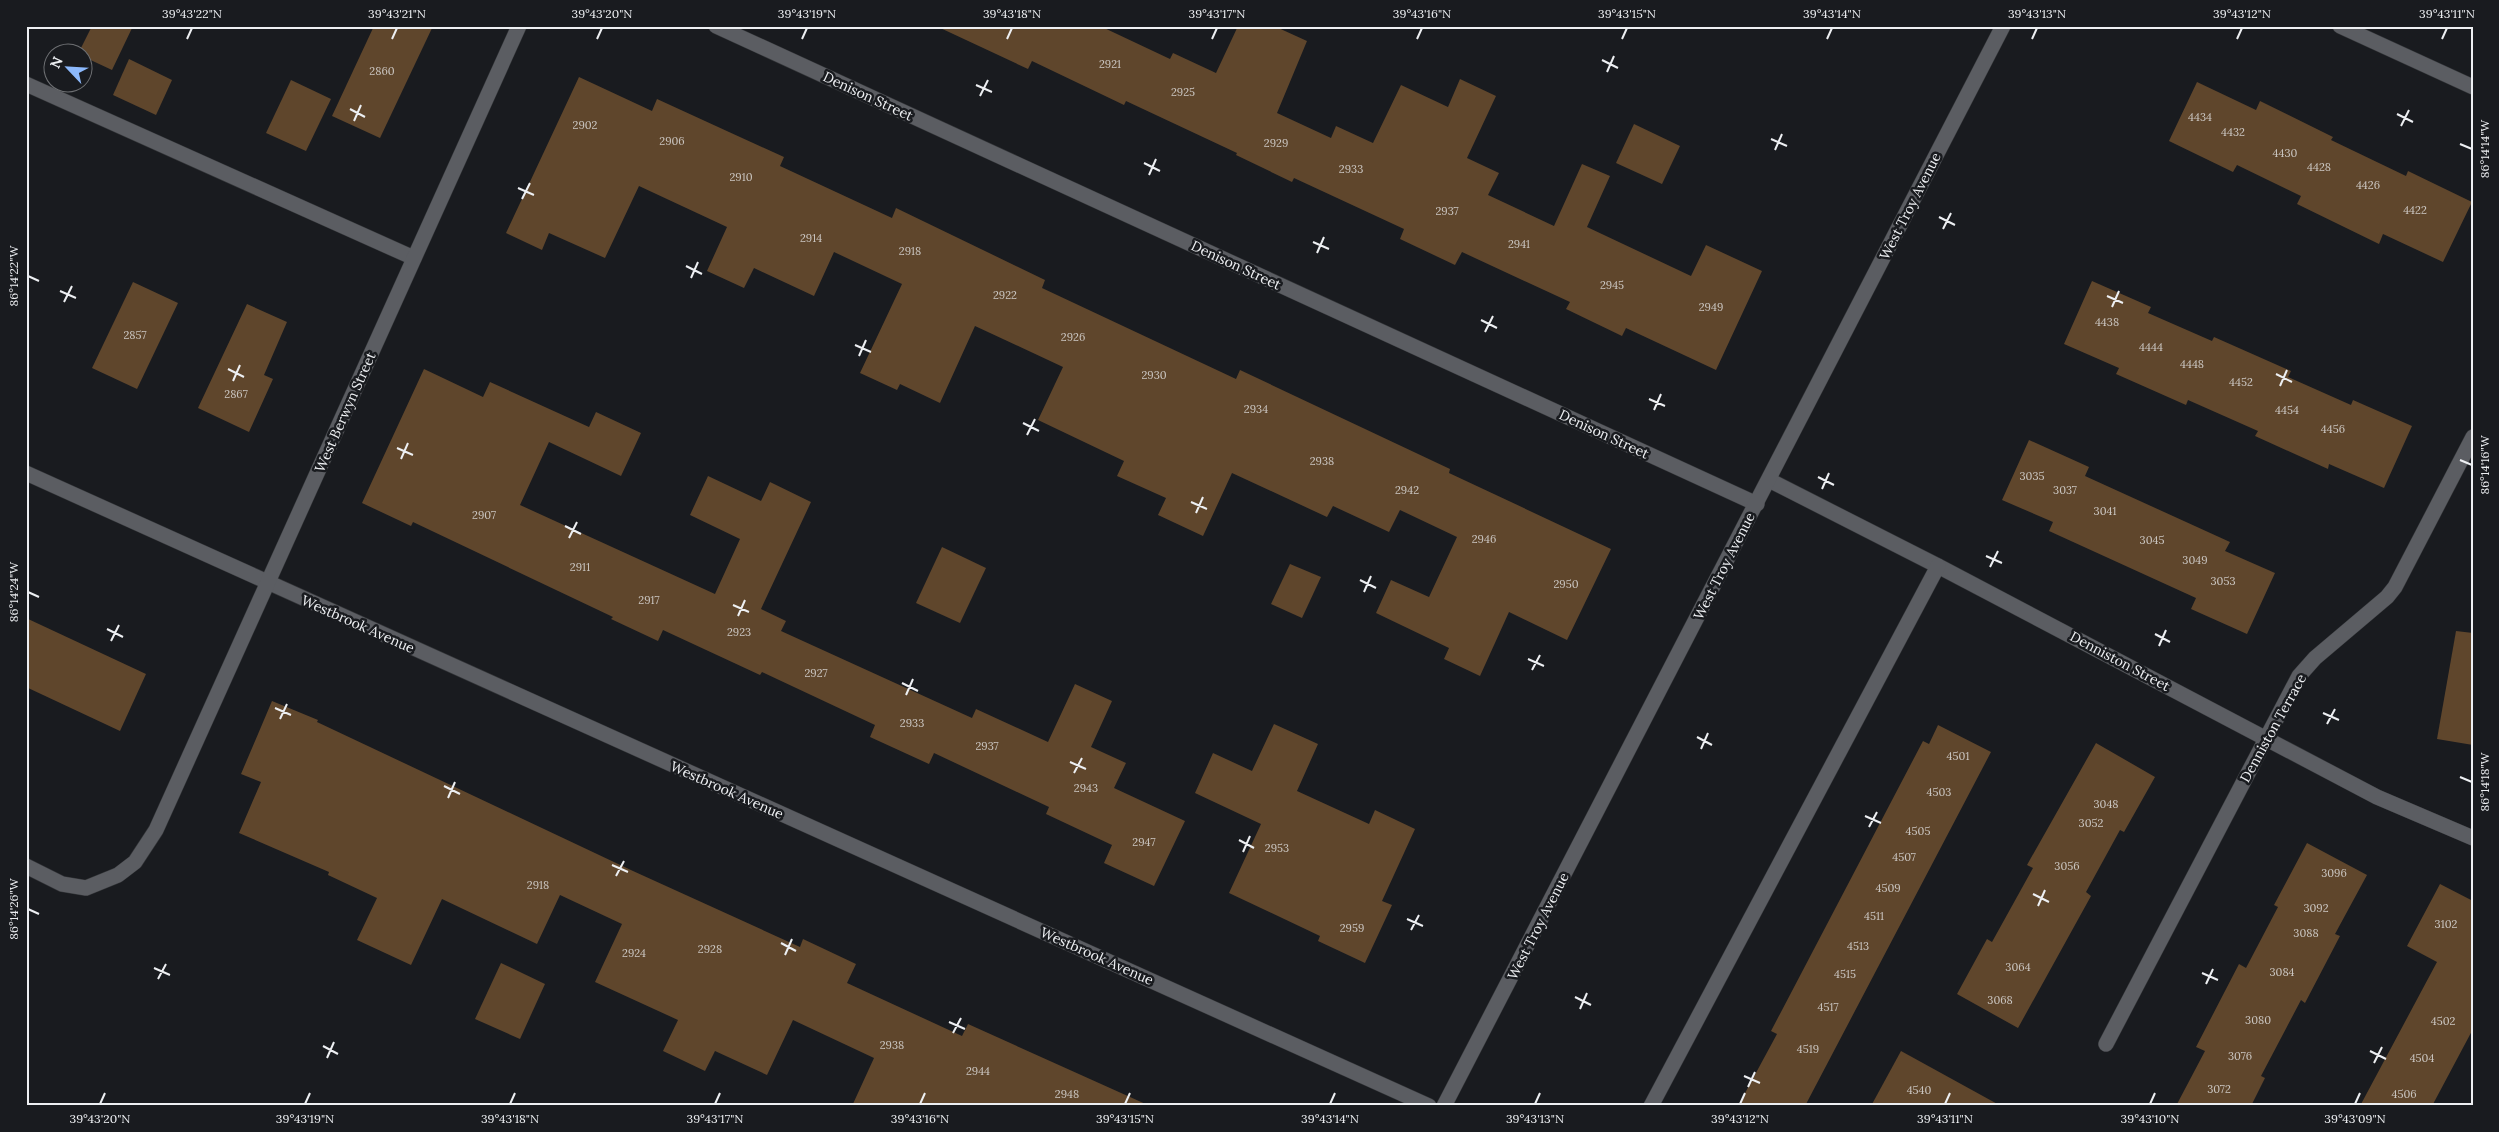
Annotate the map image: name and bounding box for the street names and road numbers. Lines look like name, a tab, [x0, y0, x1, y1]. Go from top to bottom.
street label: Denison Street	[820, 67, 916, 125]
street label: West Troy Avenue	[1875, 149, 1945, 263]
street label: Denison Street	[1188, 236, 1284, 294]
street label: West Berwyn Street	[310, 349, 380, 475]
street label: Denison Street	[1556, 405, 1652, 463]
street label: West Troy Avenue	[1689, 509, 1759, 623]
street label: Westbrook Avenue	[299, 591, 418, 657]
street label: Denniston Street	[2067, 627, 2174, 695]
street label: Denniston Terrace	[2236, 670, 2310, 785]
street label: Westbrook Avenue	[668, 757, 787, 823]
street label: West Troy Avenue	[1503, 869, 1573, 983]
street label: Westbrook Avenue	[1038, 923, 1157, 989]

